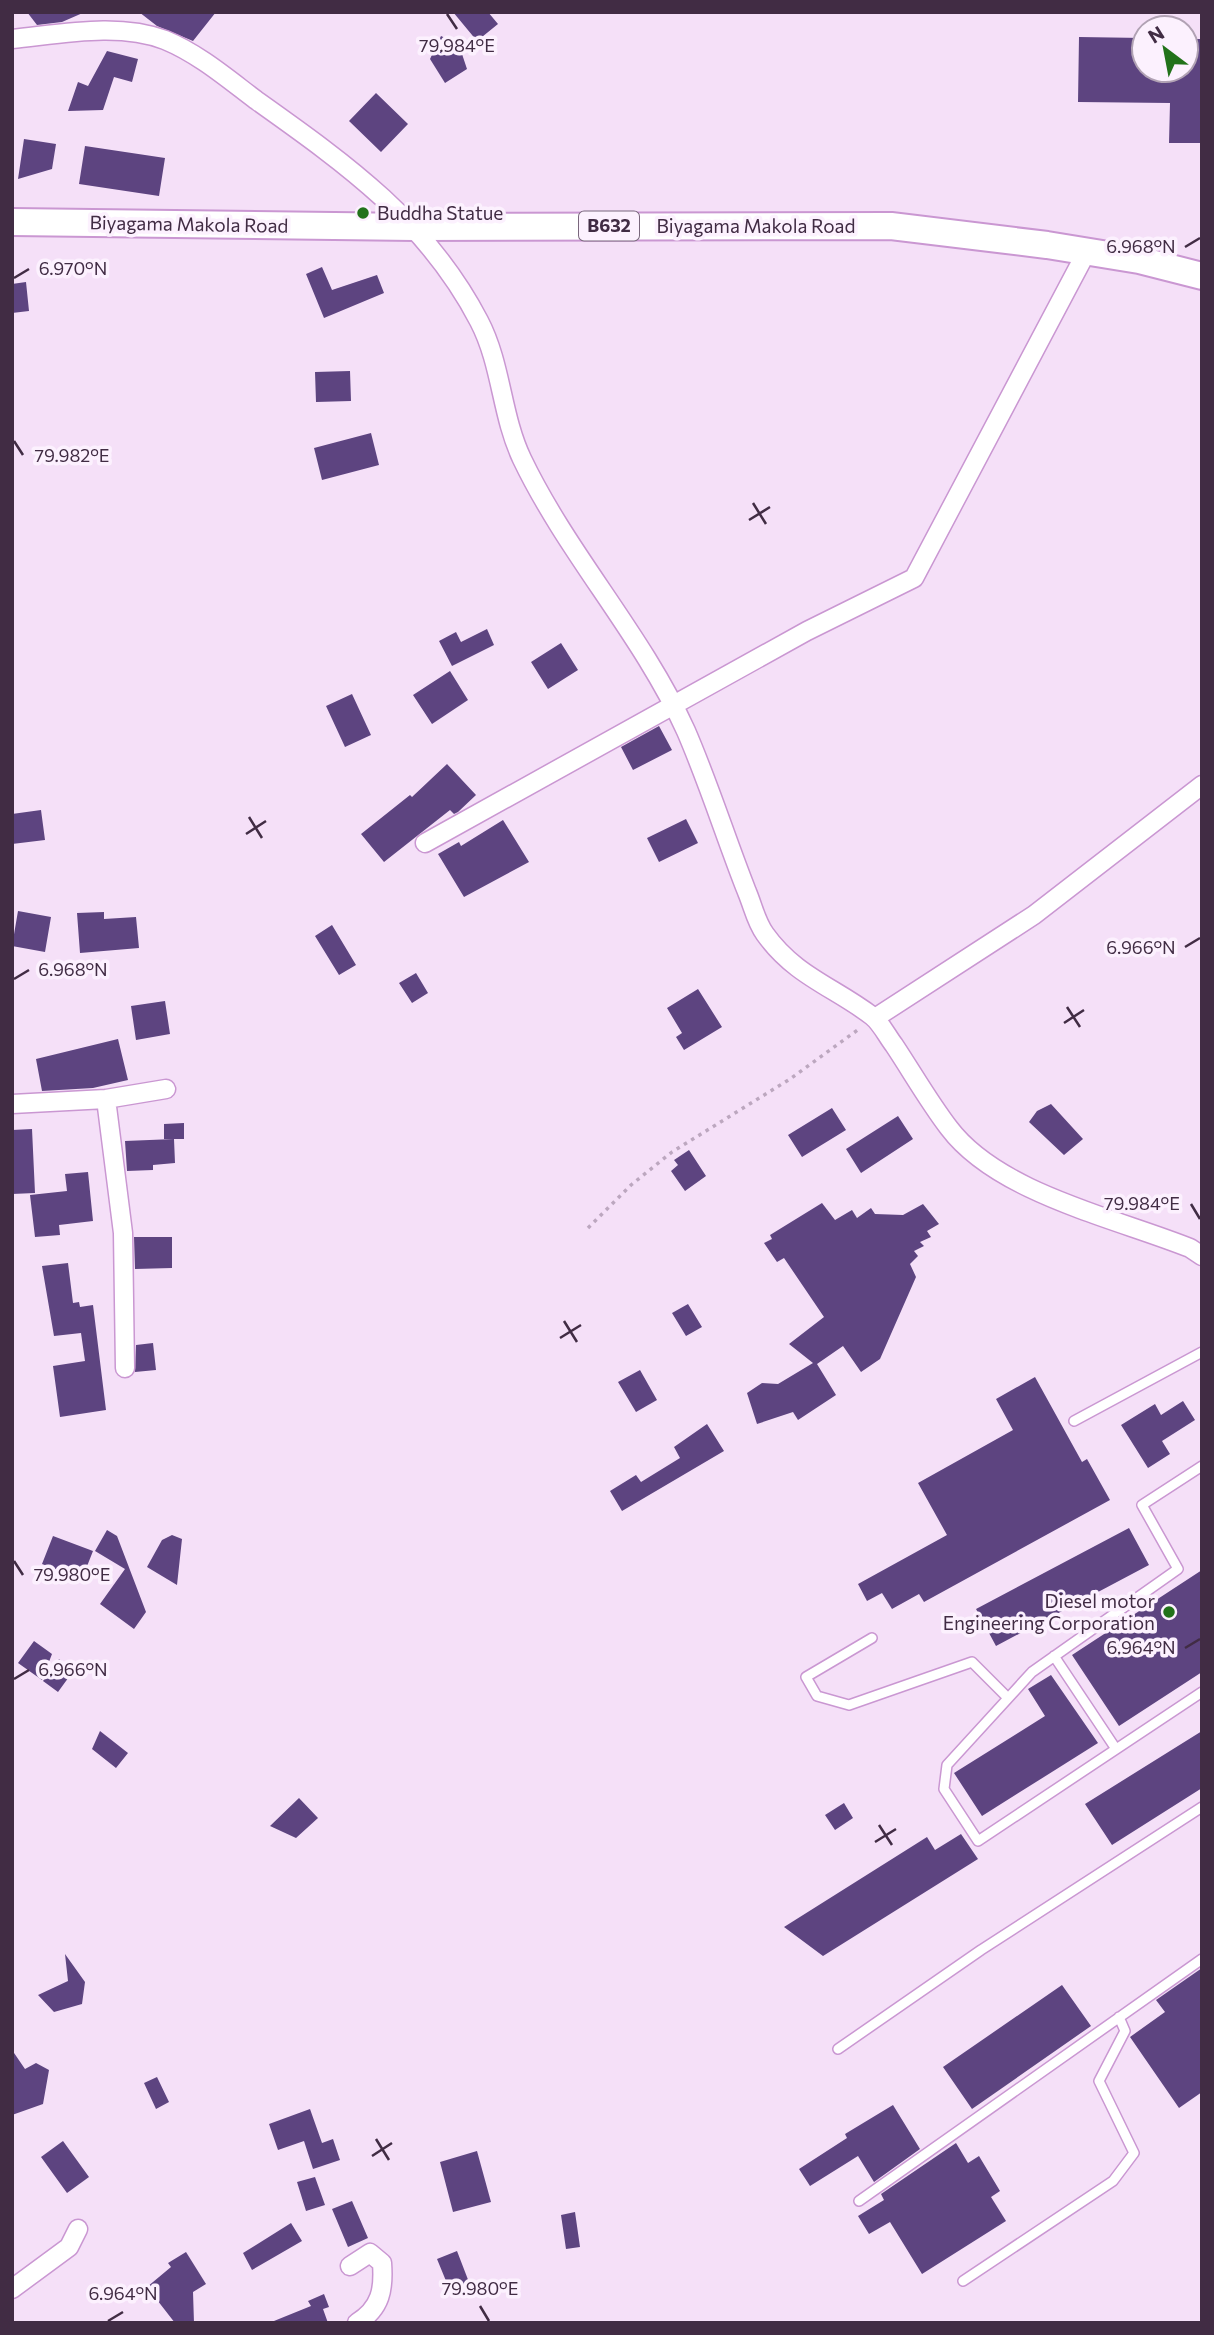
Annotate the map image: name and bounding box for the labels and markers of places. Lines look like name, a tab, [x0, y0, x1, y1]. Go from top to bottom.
place label: Buddha Statue	[377, 201, 503, 224]
marker: Buddha Statue	[355, 205, 371, 221]
place label: Diesel motor Engineering Corporation	[943, 1589, 1155, 1634]
marker: Diesel motor Engineering Corporation	[1161, 1604, 1177, 1620]

